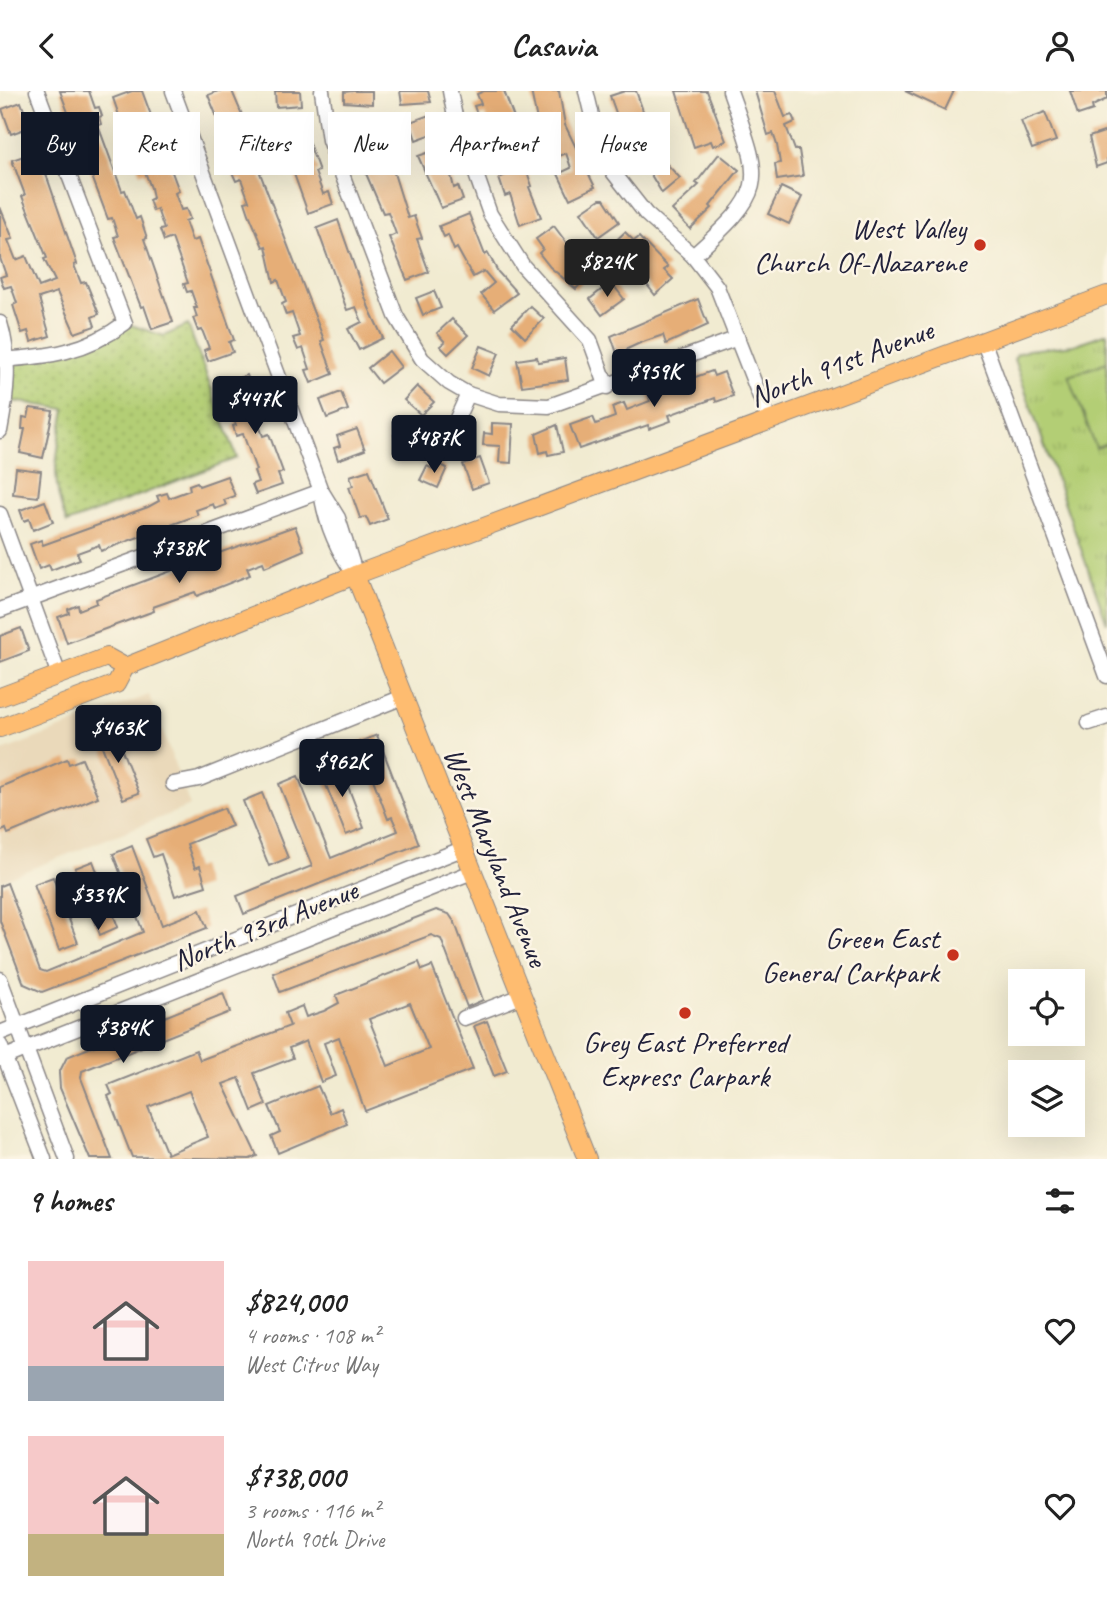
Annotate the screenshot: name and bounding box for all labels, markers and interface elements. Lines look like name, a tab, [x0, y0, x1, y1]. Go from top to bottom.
text: Casavia	[511, 25, 596, 66]
icon: back	[28, 27, 66, 65]
icon: person	[1041, 27, 1079, 65]
chip: Buy	[21, 112, 99, 175]
chip: Rent	[113, 112, 200, 175]
chip: Filters	[214, 112, 314, 175]
chip: New	[328, 112, 411, 175]
chip: Apartment	[425, 112, 561, 175]
chip: House	[575, 112, 670, 175]
place label: West Valley Church Of-Nazarene	[754, 209, 968, 281]
marker: West Valley Church Of-Nazarene	[972, 237, 988, 253]
pin: $824K	[558, 239, 656, 299]
text: $824K	[580, 247, 634, 276]
street label: North 91st Avenue	[744, 310, 940, 415]
pin: $959K	[605, 349, 703, 409]
text: $959K	[628, 357, 680, 386]
pin: $447K	[206, 377, 304, 436]
text: $447K	[229, 384, 282, 413]
pin: $487K	[385, 415, 483, 475]
text: $487K	[408, 423, 461, 452]
pin: $738K	[130, 525, 228, 585]
text: $738K	[153, 533, 206, 562]
pin: $463K	[69, 705, 167, 765]
text: $463K	[91, 713, 145, 742]
pin: $962K	[293, 739, 391, 799]
street label: West Maryland Avenue	[435, 742, 558, 974]
text: $962K	[315, 747, 369, 776]
street label: North 93rd Avenue	[167, 870, 365, 979]
pin: $339K	[49, 873, 147, 932]
text: $339K	[72, 880, 124, 909]
place label: Green East General Carkpark	[762, 919, 942, 991]
marker: Green East General Carkpark	[945, 947, 961, 963]
map controls	[1008, 969, 1085, 1137]
button: locate	[1008, 969, 1085, 1046]
pin: $384K	[74, 1005, 172, 1065]
marker: Grey East Preferred Express Carpark	[677, 1005, 693, 1021]
text: $384K	[96, 1013, 150, 1042]
place label: Grey East Preferred Express Carpark	[583, 1023, 791, 1095]
button: layers	[1008, 1060, 1085, 1137]
text: 9 homes	[28, 1182, 112, 1220]
icon: filters	[1041, 1182, 1079, 1220]
text: $824,000	[245, 1283, 345, 1321]
icon: home	[84, 1289, 168, 1373]
icon: heart	[1041, 1312, 1079, 1350]
text: 4 rooms · 108 m²	[245, 1321, 380, 1350]
text: West Citrus Way	[245, 1350, 378, 1379]
text: $738,000	[245, 1458, 345, 1496]
icon: home	[84, 1464, 168, 1548]
icon: heart	[1041, 1487, 1079, 1525]
text: 3 rooms · 116 m²	[245, 1496, 380, 1525]
text: North 90th Drive	[245, 1525, 384, 1554]

